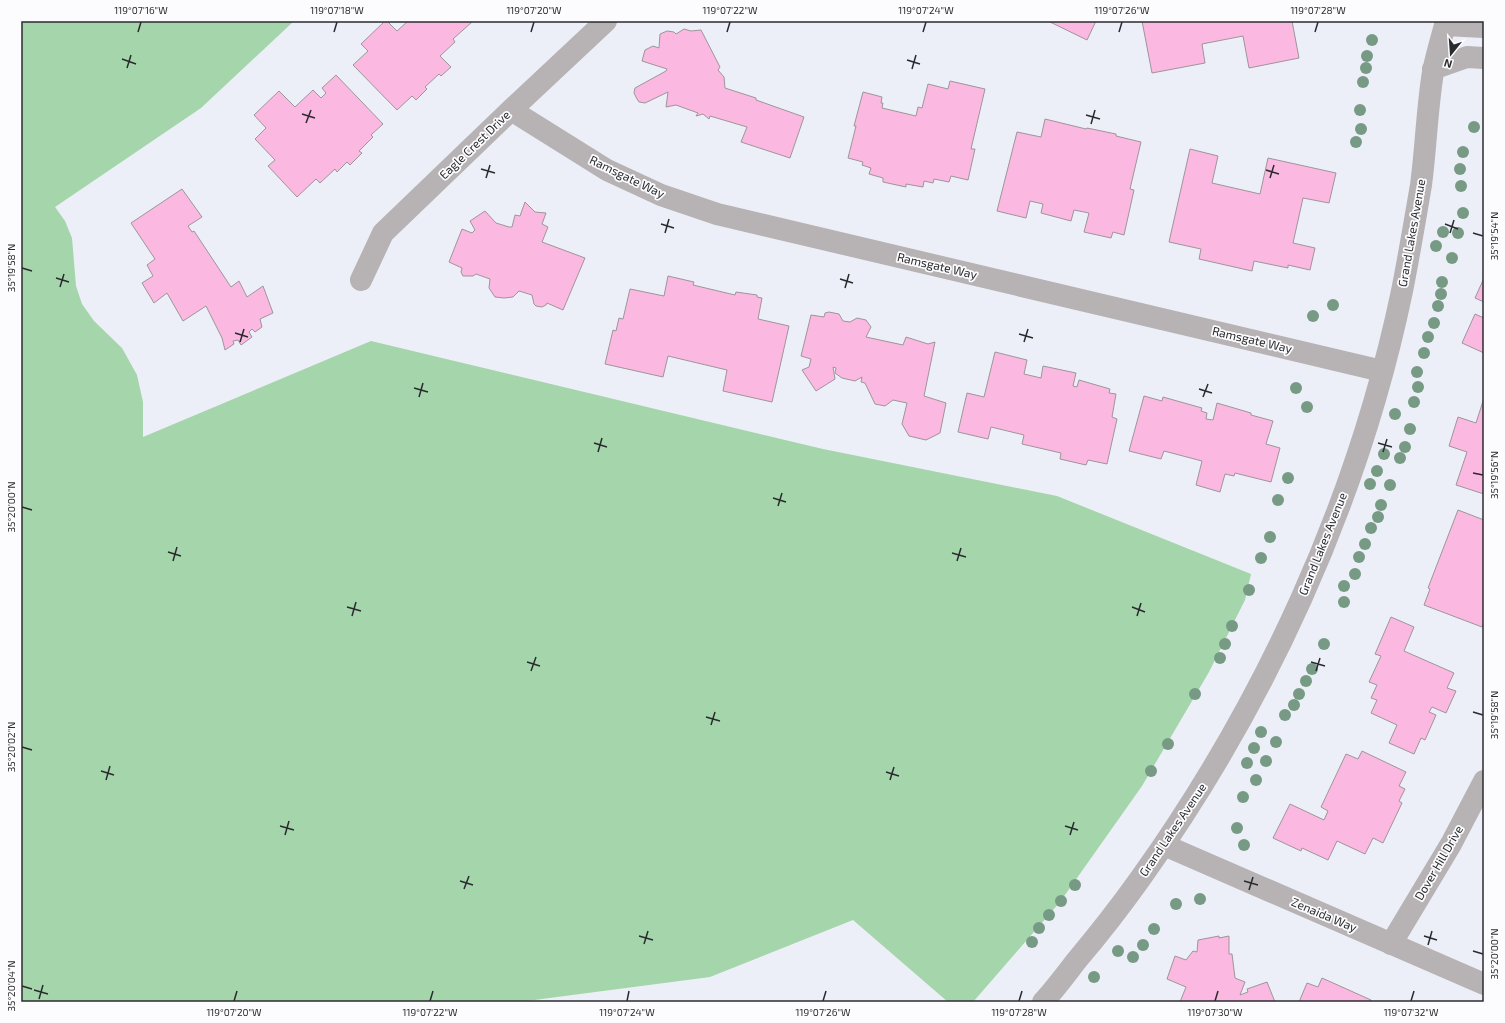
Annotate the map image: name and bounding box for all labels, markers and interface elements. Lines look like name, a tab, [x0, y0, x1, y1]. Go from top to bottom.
text: 119°07'16"W	[114, 4, 168, 16]
text: 119°07'18"W	[310, 4, 364, 16]
text: 119°07'20"W	[506, 4, 562, 16]
text: 119°07'22"W	[703, 4, 758, 16]
text: 119°07'24"W	[898, 4, 954, 16]
text: 119°07'26"W	[1095, 4, 1150, 16]
text: 119°07'28"W	[1290, 4, 1346, 16]
north arrow	[1431, 34, 1471, 74]
text: N	[1442, 57, 1454, 71]
street label: Eagle Crest Drive	[436, 107, 512, 181]
street label: Ramsgate Way	[588, 152, 668, 201]
street label: Grand Lakes Avenue	[1395, 178, 1427, 288]
text: 35°19'54"N	[1488, 212, 1500, 260]
text: 35°19'58"N	[5, 244, 17, 292]
street label: Ramsgate Way	[896, 249, 979, 281]
street label: Ramsgate Way	[1211, 323, 1294, 355]
text: 35°19'56"N	[1488, 451, 1500, 499]
text: 35°20'00"N	[5, 482, 17, 532]
street label: Grand Lakes Avenue	[1295, 490, 1349, 597]
text: 35°19'58"N	[1488, 691, 1500, 739]
text: 35°20'02"N	[5, 722, 17, 772]
street label: Grand Lakes Avenue	[1136, 780, 1209, 879]
street label: Dover Hill Drive	[1411, 823, 1465, 902]
street label: Zenaida Way	[1289, 894, 1360, 934]
text: 35°20'00"N	[1488, 929, 1500, 979]
text: 35°20'04"N	[5, 960, 17, 1012]
text: 119°07'20"W	[206, 1006, 262, 1018]
text: 119°07'22"W	[403, 1006, 458, 1018]
text: 119°07'24"W	[599, 1006, 655, 1018]
text: 119°07'26"W	[796, 1006, 851, 1018]
text: 119°07'28"W	[991, 1006, 1047, 1018]
text: 119°07'30"W	[1187, 1006, 1243, 1018]
text: 119°07'32"W	[1384, 1006, 1439, 1018]

